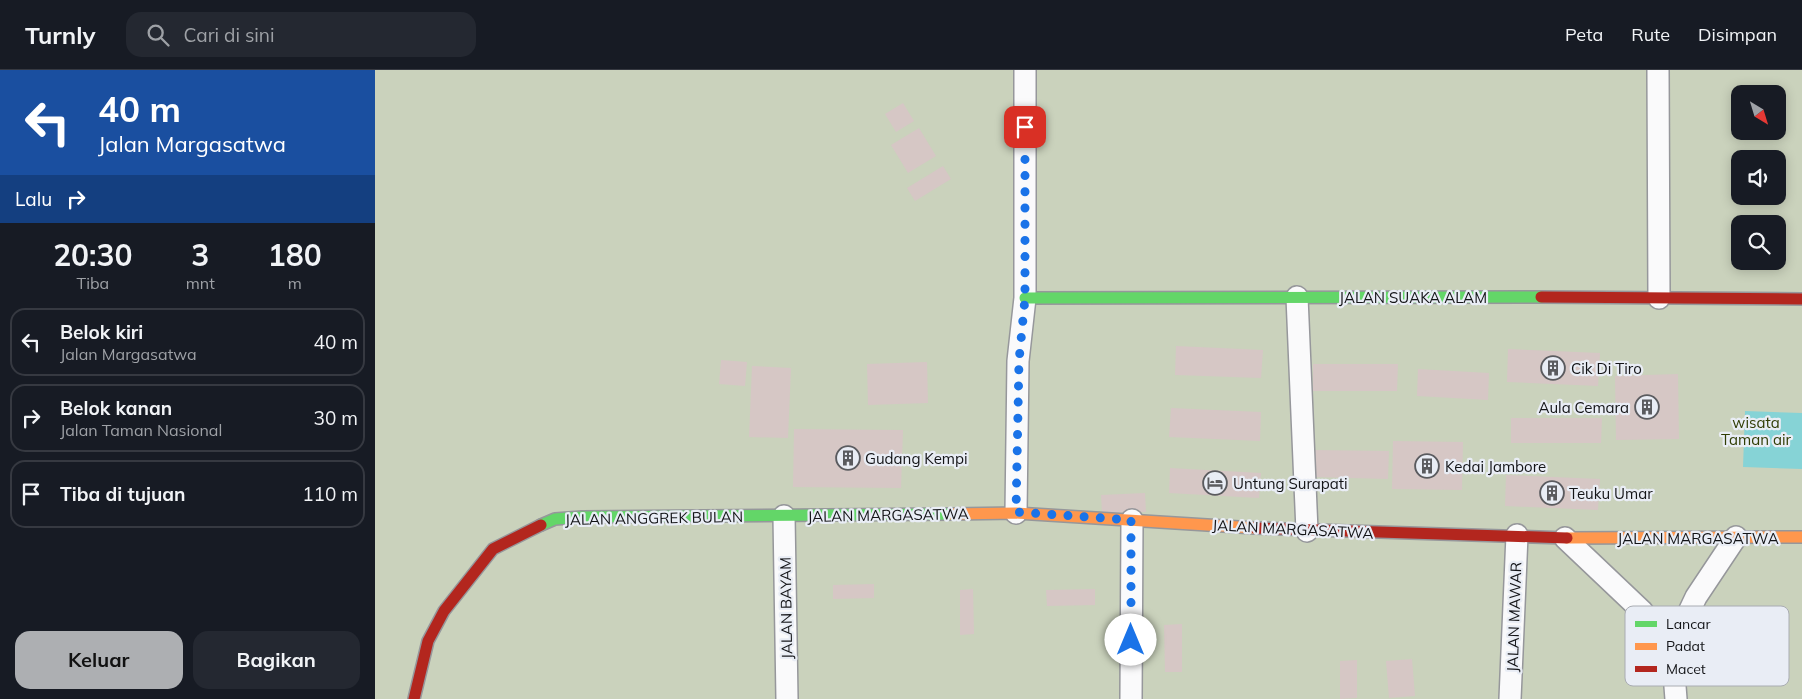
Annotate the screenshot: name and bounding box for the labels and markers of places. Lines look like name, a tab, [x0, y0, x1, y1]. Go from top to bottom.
pin	[1004, 106, 1046, 148]
building icon: Cik Di Tiro	[1540, 355, 1566, 381]
place label: Cik Di Tiro	[1571, 359, 1642, 378]
building icon: Aula Cemara	[1634, 394, 1660, 420]
place label: Aula Cemara	[1538, 398, 1629, 417]
building icon: Gudang Kempi	[835, 445, 861, 471]
place label: Gudang Kempi	[865, 449, 968, 468]
building icon: Kedai Jambore	[1414, 453, 1440, 479]
place label: Kedai Jambore	[1445, 457, 1546, 476]
hotel icon: Untung Surapati	[1202, 470, 1228, 496]
place label: Untung Surapati	[1233, 474, 1348, 493]
building icon: Teuku Umar	[1539, 480, 1565, 506]
place label: Teuku Umar	[1569, 484, 1653, 503]

